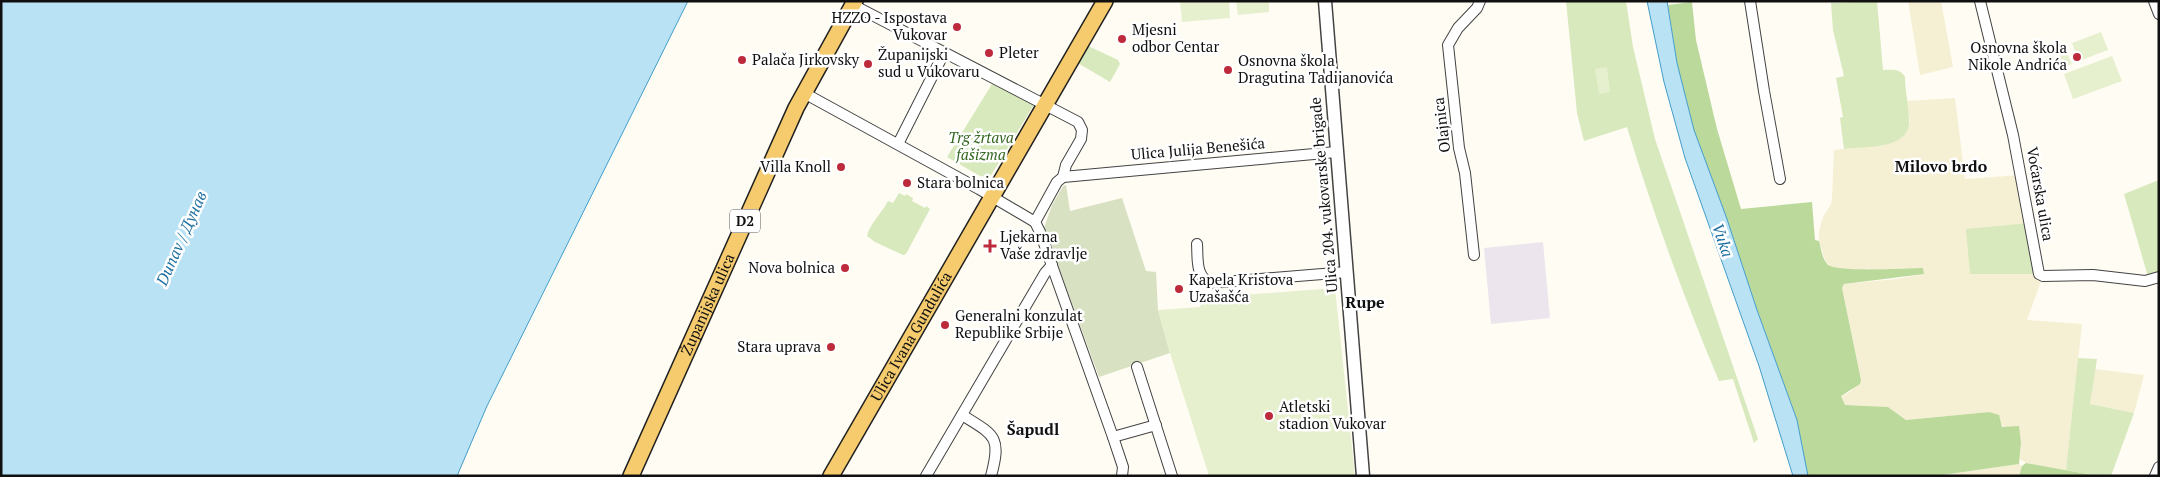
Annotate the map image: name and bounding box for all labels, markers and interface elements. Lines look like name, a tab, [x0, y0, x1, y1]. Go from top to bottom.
place label: HZZO - Ispostava Vukovar	[832, 7, 947, 44]
place label: Mjesni odbor Centar	[1132, 19, 1219, 56]
marker: HZZO - Ispostava Vukovar	[951, 21, 963, 33]
marker: Mjesni odbor Centar	[1116, 33, 1128, 45]
place label: Osnovna škola Nikole Andrića	[1968, 37, 2067, 74]
place label: Pleter	[999, 42, 1039, 62]
place label: Županijski sud u Vukovaru	[878, 44, 980, 81]
marker: Pleter	[983, 47, 995, 59]
place label: Palača Jirkovsky	[752, 49, 860, 69]
place label: Osnovna škola Dragutina Tadijanovića	[1238, 50, 1394, 87]
marker: Osnovna škola Nikole Andrića	[2071, 51, 2083, 63]
marker: Palača Jirkovsky	[736, 54, 748, 66]
marker: Županijski sud u Vukovaru	[862, 58, 874, 70]
marker: Osnovna škola Dragutina Tadijanovića	[1222, 64, 1234, 76]
street label: Ulica 204. vukovarske brigade	[1304, 96, 1342, 294]
street label: Olajnica	[1428, 96, 1454, 154]
park label: Trg žrtava fašizma	[948, 127, 1014, 164]
street label: Ulica Julija Benešića	[1130, 132, 1266, 164]
street label: Voćarska ulica	[2023, 145, 2059, 243]
district label: Milovo brdo	[1895, 155, 1988, 177]
place label: Villa Knoll	[760, 156, 831, 176]
marker: Villa Knoll	[835, 161, 847, 173]
place label: Stara bolnica	[917, 172, 1005, 192]
marker: Stara bolnica	[901, 177, 913, 189]
water label: Dunav / Дунав	[150, 187, 212, 290]
road number: D2	[730, 210, 760, 232]
water label: Vuka	[1707, 220, 1739, 260]
place label: Ljekarna Vaše zdravlje	[1000, 226, 1087, 263]
marker: Ljekarna Vaše zdravlje	[984, 240, 996, 252]
street label: Županijska ulica	[676, 250, 739, 358]
place label: Nova bolnica	[748, 257, 835, 277]
marker: Nova bolnica	[839, 262, 851, 274]
street label: Ulica Ivana Gundulića	[865, 267, 956, 404]
place label: Kapela Kristova Uzašašća	[1189, 269, 1294, 306]
marker: Kapela Kristova Uzašašća	[1173, 283, 1185, 295]
district label: Rupe	[1345, 291, 1385, 313]
place label: Generalni konzulat Republike Srbije	[955, 305, 1083, 342]
marker: Generalni konzulat Republike Srbije	[939, 319, 951, 331]
place label: Stara uprava	[737, 336, 821, 356]
marker: Stara uprava	[825, 341, 837, 353]
place label: Atletski stadion Vukovar	[1279, 396, 1386, 433]
marker: Atletski stadion Vukovar	[1263, 410, 1275, 422]
district label: Šapudl	[1007, 418, 1059, 440]

